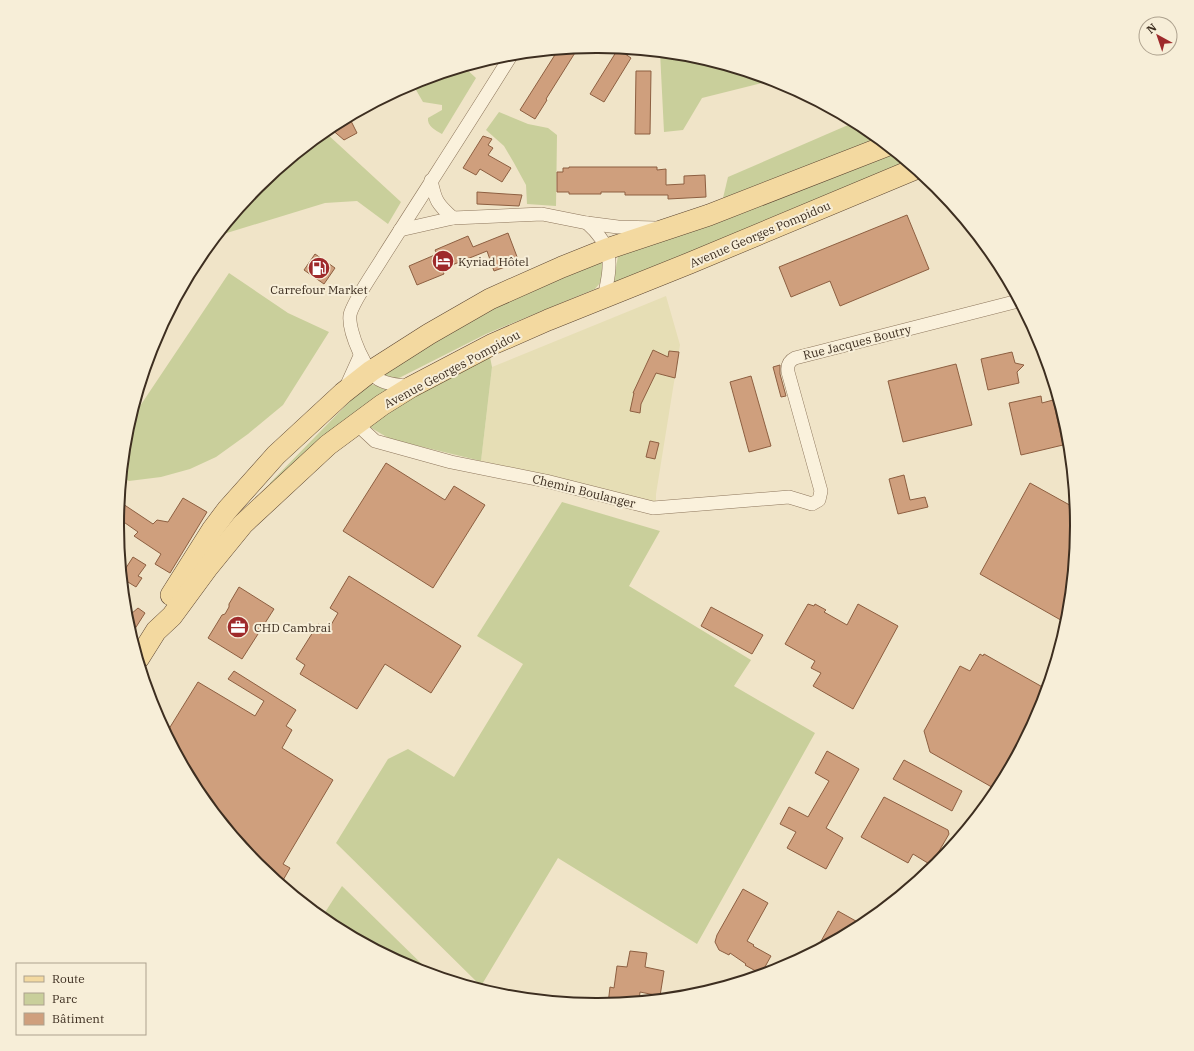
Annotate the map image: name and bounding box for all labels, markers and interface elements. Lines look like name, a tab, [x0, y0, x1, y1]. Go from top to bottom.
north arrow	[1138, 16, 1178, 56]
text: N	[1144, 20, 1160, 36]
street label: Avenue Georges Pompidou	[687, 197, 833, 271]
hotel icon: Kyriad Hôtel	[430, 248, 456, 274]
place label: Kyriad Hôtel	[458, 254, 529, 269]
fuel station icon: Carrefour Market	[306, 255, 332, 281]
place label: Carrefour Market	[270, 282, 368, 297]
street label: Rue Jacques Boutry	[801, 321, 913, 363]
street label: Avenue Georges Pompidou	[381, 326, 523, 411]
street label: Chemin Boulanger	[531, 471, 638, 511]
office icon: CHD Cambrai	[225, 614, 251, 640]
place label: CHD Cambrai	[254, 620, 331, 635]
legend	[16, 963, 146, 1035]
text: Route	[52, 971, 85, 986]
text: Parc	[52, 991, 77, 1006]
text: Bâtiment	[52, 1011, 104, 1026]

